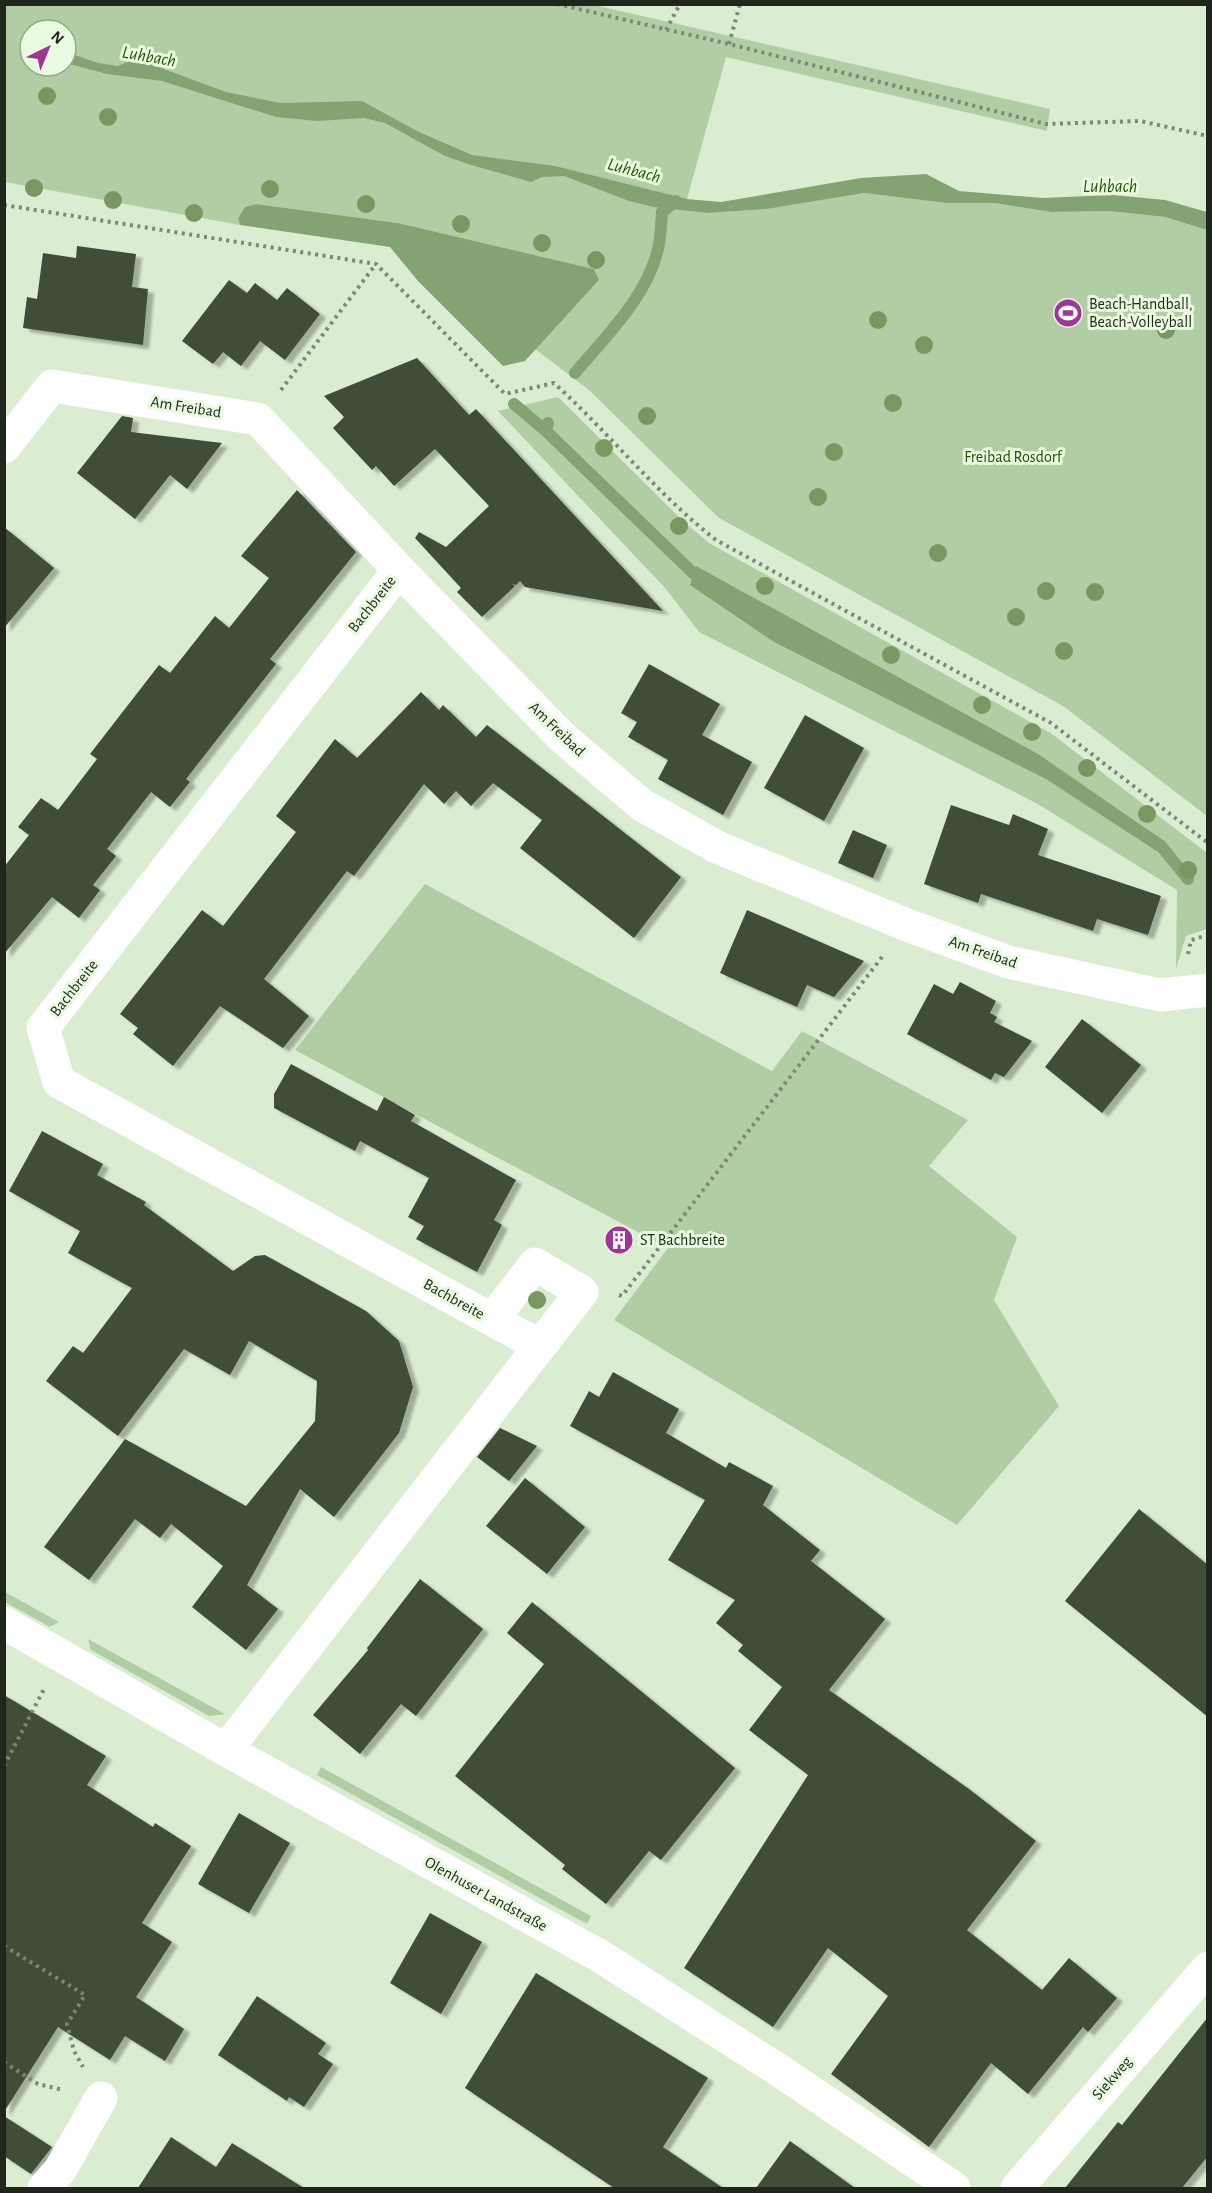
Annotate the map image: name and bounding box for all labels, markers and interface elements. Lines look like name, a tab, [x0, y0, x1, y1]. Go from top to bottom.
north arrow	[18, 18, 78, 78]
text: N	[48, 28, 67, 47]
water label: Luhbach	[121, 43, 177, 71]
water label: Luhbach	[605, 155, 663, 187]
water label: Luhbach	[1083, 178, 1137, 196]
place label: Beach-Handball, Beach-Volleyball	[1089, 296, 1193, 331]
sports icon: Beach-Handball, Beach-Volleyball	[1052, 297, 1084, 329]
street label: Am Freibad	[150, 394, 222, 420]
park label: Freibad Rosdorf	[964, 449, 1063, 465]
street label: Bachbreite	[345, 573, 399, 635]
street label: Am Freibad	[526, 699, 588, 759]
street label: Am Freibad	[947, 933, 1019, 971]
street label: Bachbreite	[47, 957, 101, 1019]
building icon: ST Bachbreite	[603, 1224, 635, 1256]
place label: ST Bachbreite	[640, 1232, 725, 1248]
street label: Bachbreite	[421, 1276, 487, 1322]
street label: Olenhuser Landstraße	[422, 1854, 550, 1934]
street label: Siekweg	[1089, 2053, 1135, 2103]

